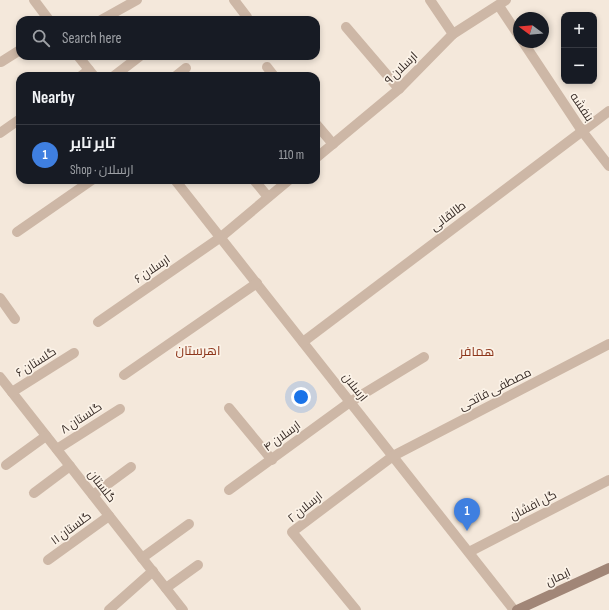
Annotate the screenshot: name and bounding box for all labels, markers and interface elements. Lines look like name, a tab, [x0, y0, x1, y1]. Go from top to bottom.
north arrow	[513, 12, 549, 48]
map controls	[561, 12, 597, 84]
button: +	[561, 12, 597, 48]
search box	[16, 16, 320, 60]
icon: search	[30, 27, 52, 49]
text: Search here	[62, 29, 122, 48]
button: −	[561, 48, 597, 84]
street label: ارسلان ۹	[382, 49, 421, 88]
text: Nearby	[32, 88, 75, 108]
street label: بنفشه	[567, 90, 597, 125]
text: تایر تایر	[70, 134, 115, 153]
text: 1	[42, 147, 48, 163]
text: 110 m	[279, 147, 304, 163]
text: Shop · ارسلان	[70, 162, 134, 178]
street label: طالقانی	[428, 198, 469, 235]
street label: ارسلان ۶	[131, 252, 173, 287]
district label: اهرستان	[176, 343, 220, 359]
street label: گلستان ۶	[13, 344, 59, 381]
district label: همافر	[459, 344, 494, 360]
street label: مصطفی فاتحی	[457, 365, 534, 414]
street label: ارسلان	[339, 370, 370, 405]
your location	[291, 387, 311, 407]
street label: گلستان ۸	[58, 399, 105, 437]
street label: ارسلان ۴	[261, 418, 304, 455]
street label: گلستان	[84, 467, 119, 506]
street label: گل افشان	[507, 487, 559, 524]
street label: ارسلان ۲	[285, 489, 326, 526]
pin: 1	[454, 498, 480, 531]
street label: گلستان ۱۱	[48, 509, 95, 548]
street label: ایمان	[543, 565, 573, 590]

